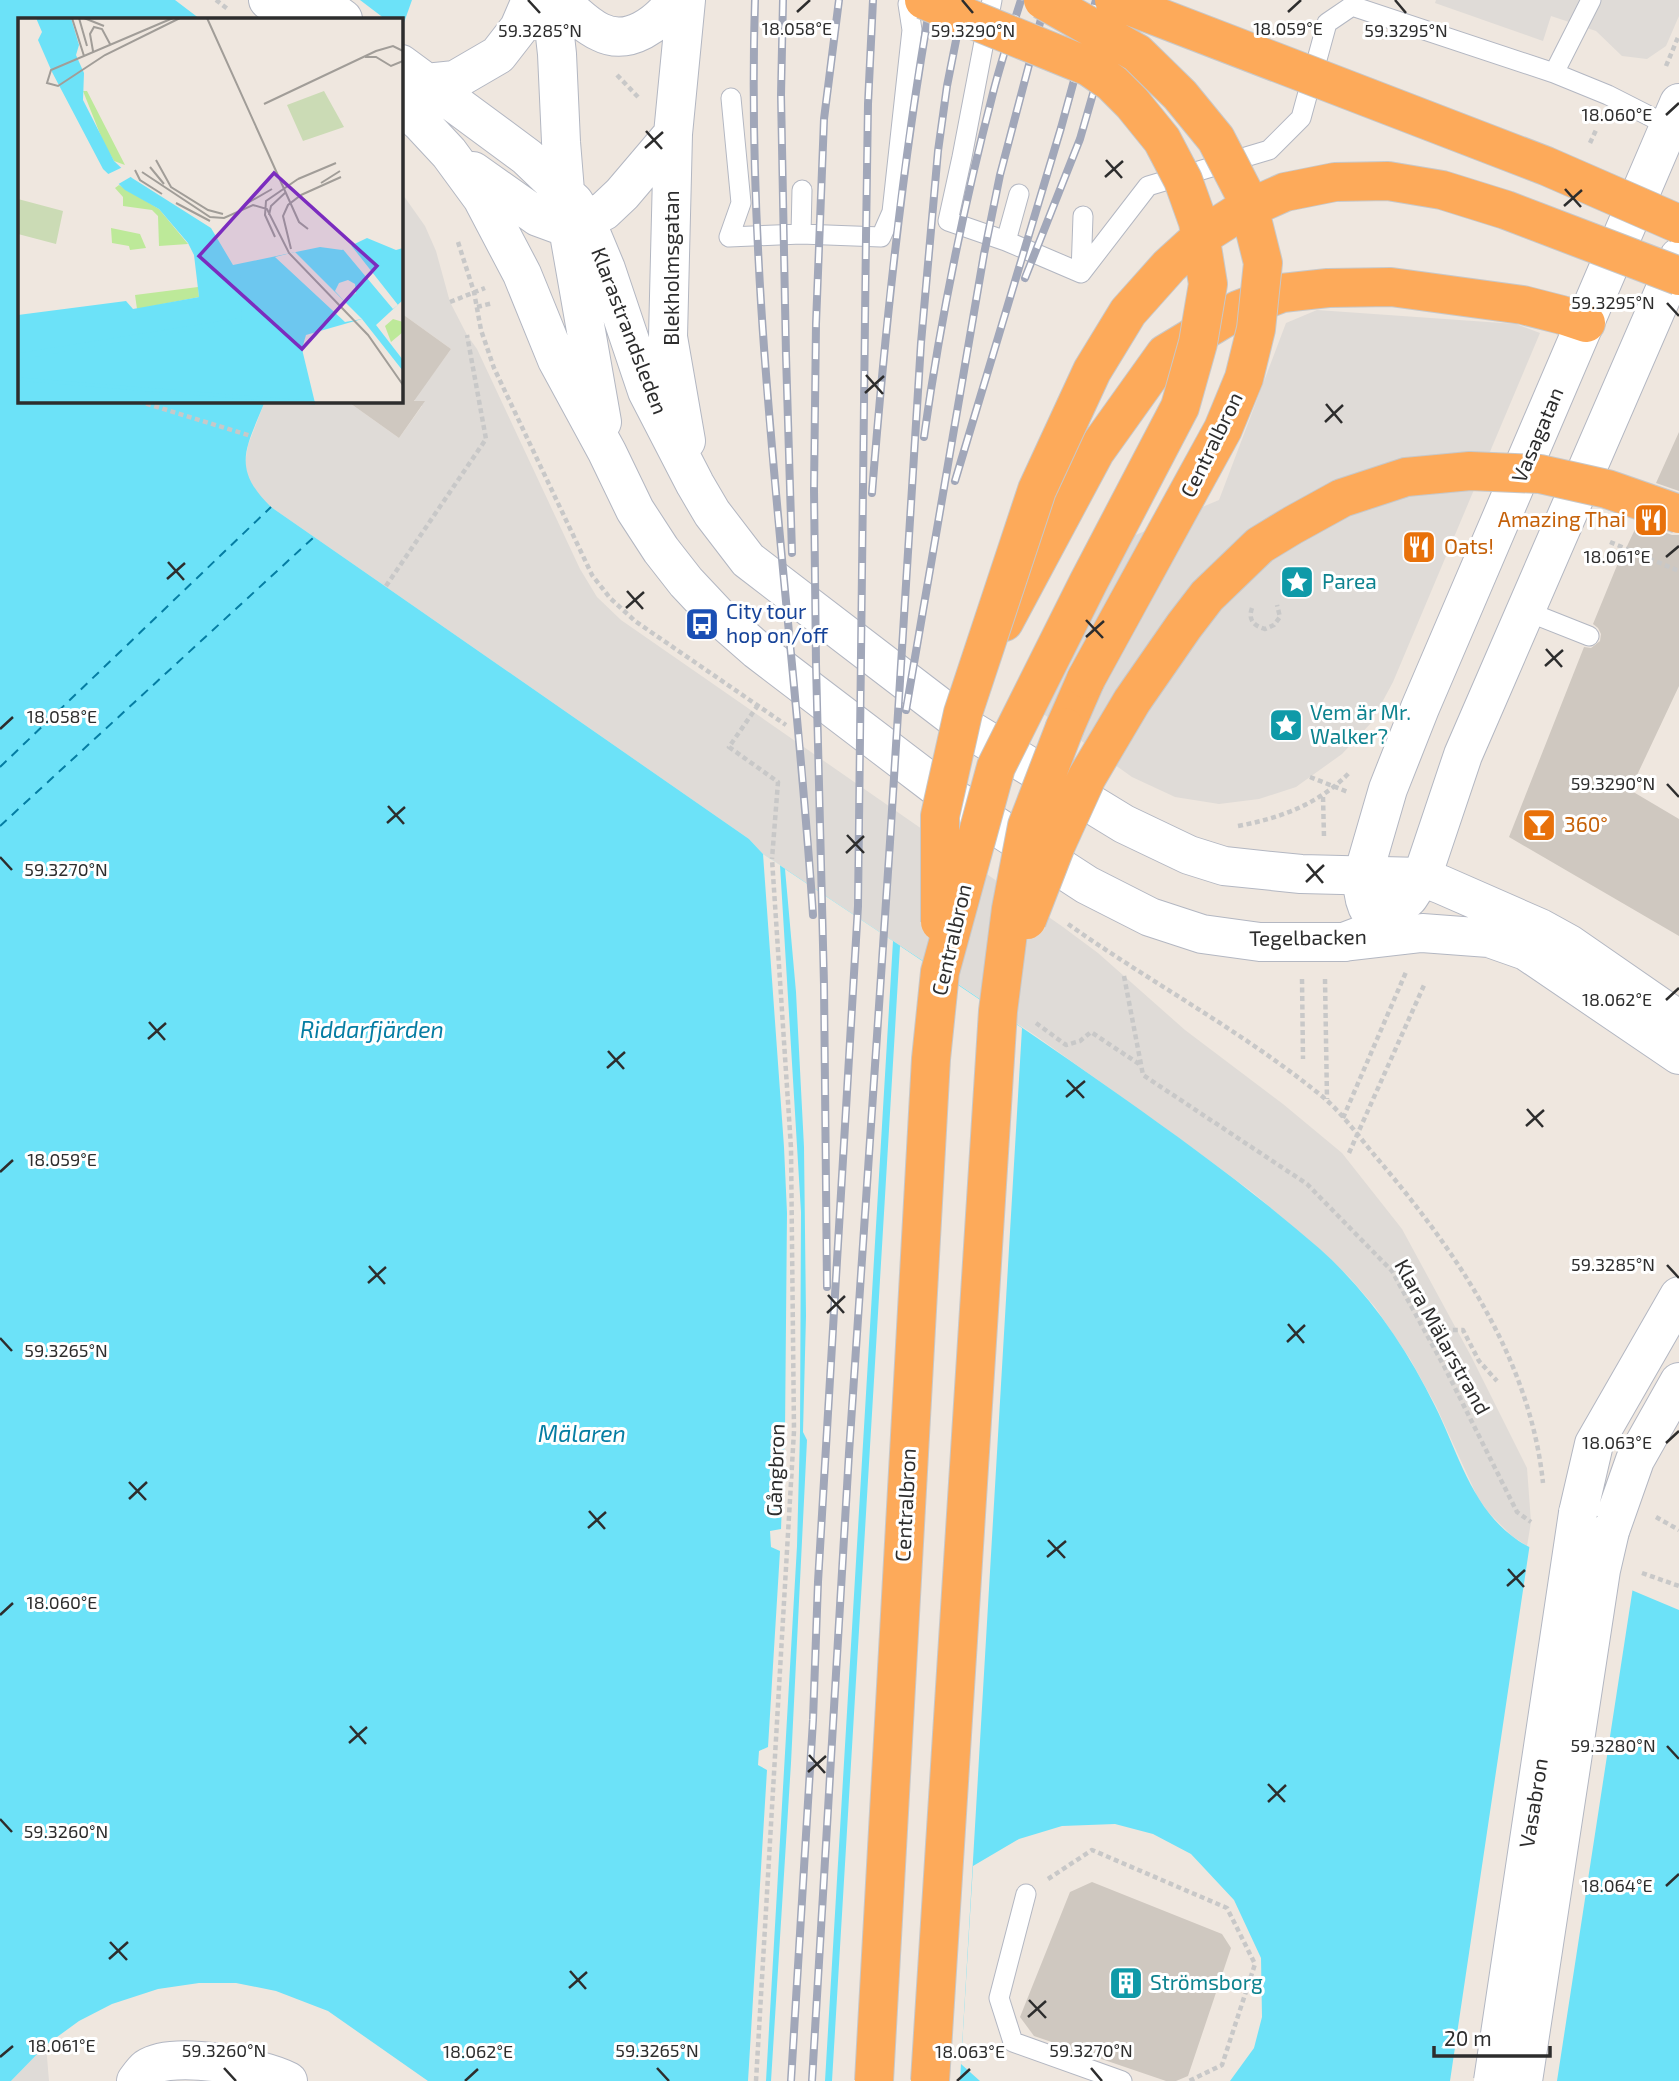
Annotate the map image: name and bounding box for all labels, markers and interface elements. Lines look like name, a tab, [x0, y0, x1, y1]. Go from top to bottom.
text: 18.058°E	[762, 17, 832, 39]
text: 18.059°E	[1253, 17, 1323, 39]
inset map	[18, 18, 402, 402]
text: 59.3285°N	[498, 19, 582, 41]
text: 59.3290°N	[931, 19, 1015, 41]
text: 59.3295°N	[1364, 19, 1448, 41]
text: 18.060°E	[1582, 103, 1652, 125]
street label: Blekholmsgatan	[658, 190, 683, 346]
street label: Klarastrandsleden	[587, 244, 674, 417]
text: 59.3295°N	[1571, 291, 1655, 313]
street label: Vasagatan	[1505, 383, 1568, 486]
street label: Centralbron	[1174, 388, 1247, 501]
restaurant icon: Amazing Thai	[1632, 501, 1670, 539]
place label: Amazing Thai	[1498, 506, 1626, 531]
restaurant icon: Oats!	[1400, 528, 1438, 566]
place label: Oats!	[1444, 533, 1494, 558]
text: 18.061°E	[1583, 545, 1651, 567]
place icon: Parea	[1278, 563, 1316, 601]
place label: Parea	[1322, 568, 1377, 593]
place label: City tour hop on/off	[726, 598, 829, 647]
bus stop icon: City tour hop on/off	[683, 605, 721, 643]
place label: Vem är Mr. Walker?	[1310, 699, 1411, 748]
text: 18.058°E	[27, 705, 97, 727]
place icon: Vem är Mr. Walker?	[1267, 706, 1305, 744]
text: 59.3290°N	[1571, 772, 1655, 794]
bar icon: 360°	[1520, 806, 1558, 844]
place label: 360°	[1564, 811, 1608, 836]
text: 59.3270°N	[24, 858, 108, 880]
street label: Centralbron	[926, 881, 976, 998]
street label: Tegelbacken	[1249, 923, 1367, 950]
text: 18.062°E	[1582, 988, 1652, 1010]
water label: Riddarfjärden	[300, 1015, 444, 1043]
text: 18.059°E	[27, 1148, 97, 1170]
text: 59.3285°N	[1571, 1253, 1655, 1275]
street label: Klara Mälarstrand	[1390, 1254, 1496, 1418]
text: 59.3265°N	[24, 1339, 108, 1361]
water label: Mälaren	[538, 1419, 626, 1447]
street label: Gångbron	[760, 1423, 789, 1517]
text: 18.063°E	[1582, 1431, 1652, 1453]
street label: Centralbron	[889, 1447, 920, 1562]
text: 18.060°E	[27, 1591, 97, 1613]
text: 59.3280°N	[1570, 1734, 1656, 1756]
street label: Vasabron	[1513, 1756, 1552, 1849]
text: 59.3260°N	[24, 1820, 108, 1842]
text: 18.064°E	[1581, 1874, 1653, 1896]
building icon: Strömsborg	[1107, 1964, 1145, 2002]
place label: Strömsborg	[1150, 1969, 1263, 1994]
scale bar	[1434, 2014, 1550, 2058]
text: 20 m	[1444, 2025, 1492, 2050]
text: 18.061°E	[28, 2034, 96, 2056]
text: 59.3260°N	[182, 2039, 266, 2061]
text: 59.3265°N	[615, 2039, 699, 2061]
text: 59.3270°N	[1049, 2039, 1133, 2061]
text: 18.062°E	[443, 2040, 513, 2062]
text: 18.063°E	[935, 2040, 1005, 2062]

